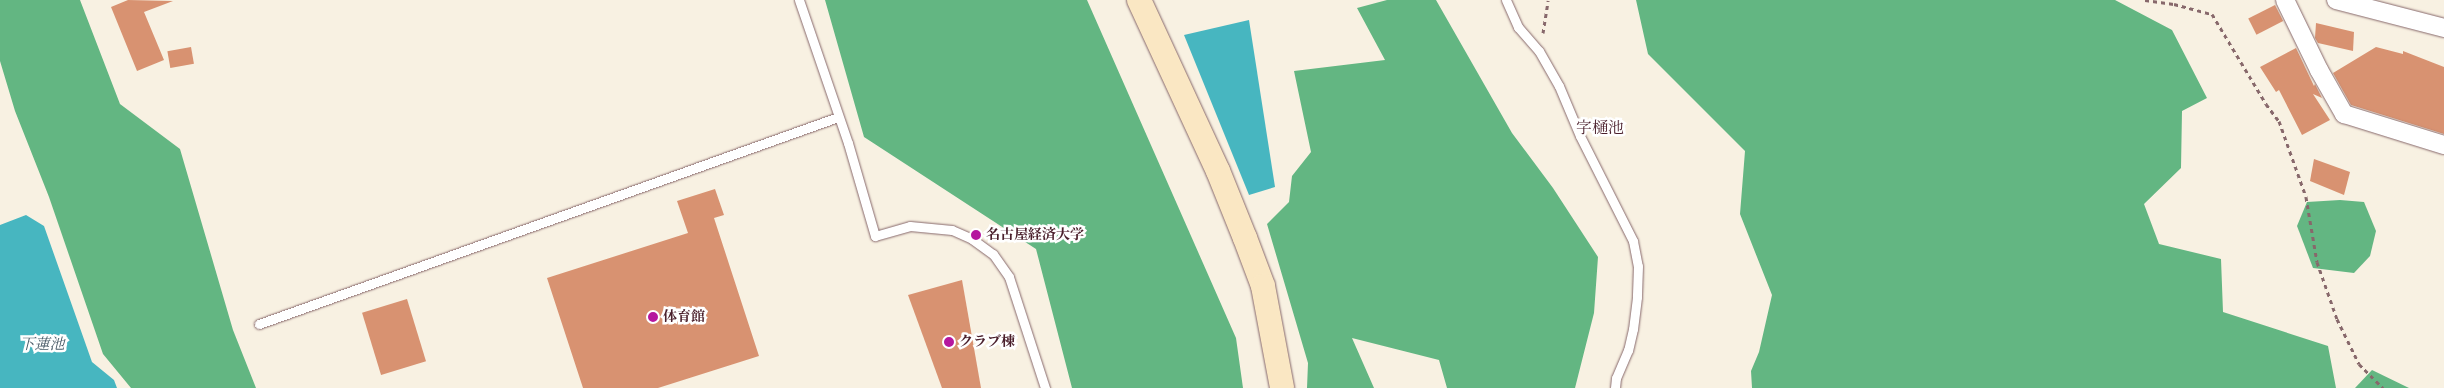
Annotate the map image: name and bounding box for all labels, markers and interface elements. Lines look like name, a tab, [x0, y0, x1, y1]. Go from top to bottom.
district label: 字樋池	[1576, 119, 1624, 139]
place label: 名古屋経済大学	[986, 227, 1084, 243]
marker: 名古屋経済大学	[970, 229, 982, 241]
place label: 体育館	[663, 309, 705, 325]
marker: 体育館	[647, 311, 659, 323]
place label: クラブ棟	[959, 334, 1015, 350]
water label: 下蓮池	[20, 336, 64, 354]
marker: クラブ棟	[943, 336, 955, 348]

